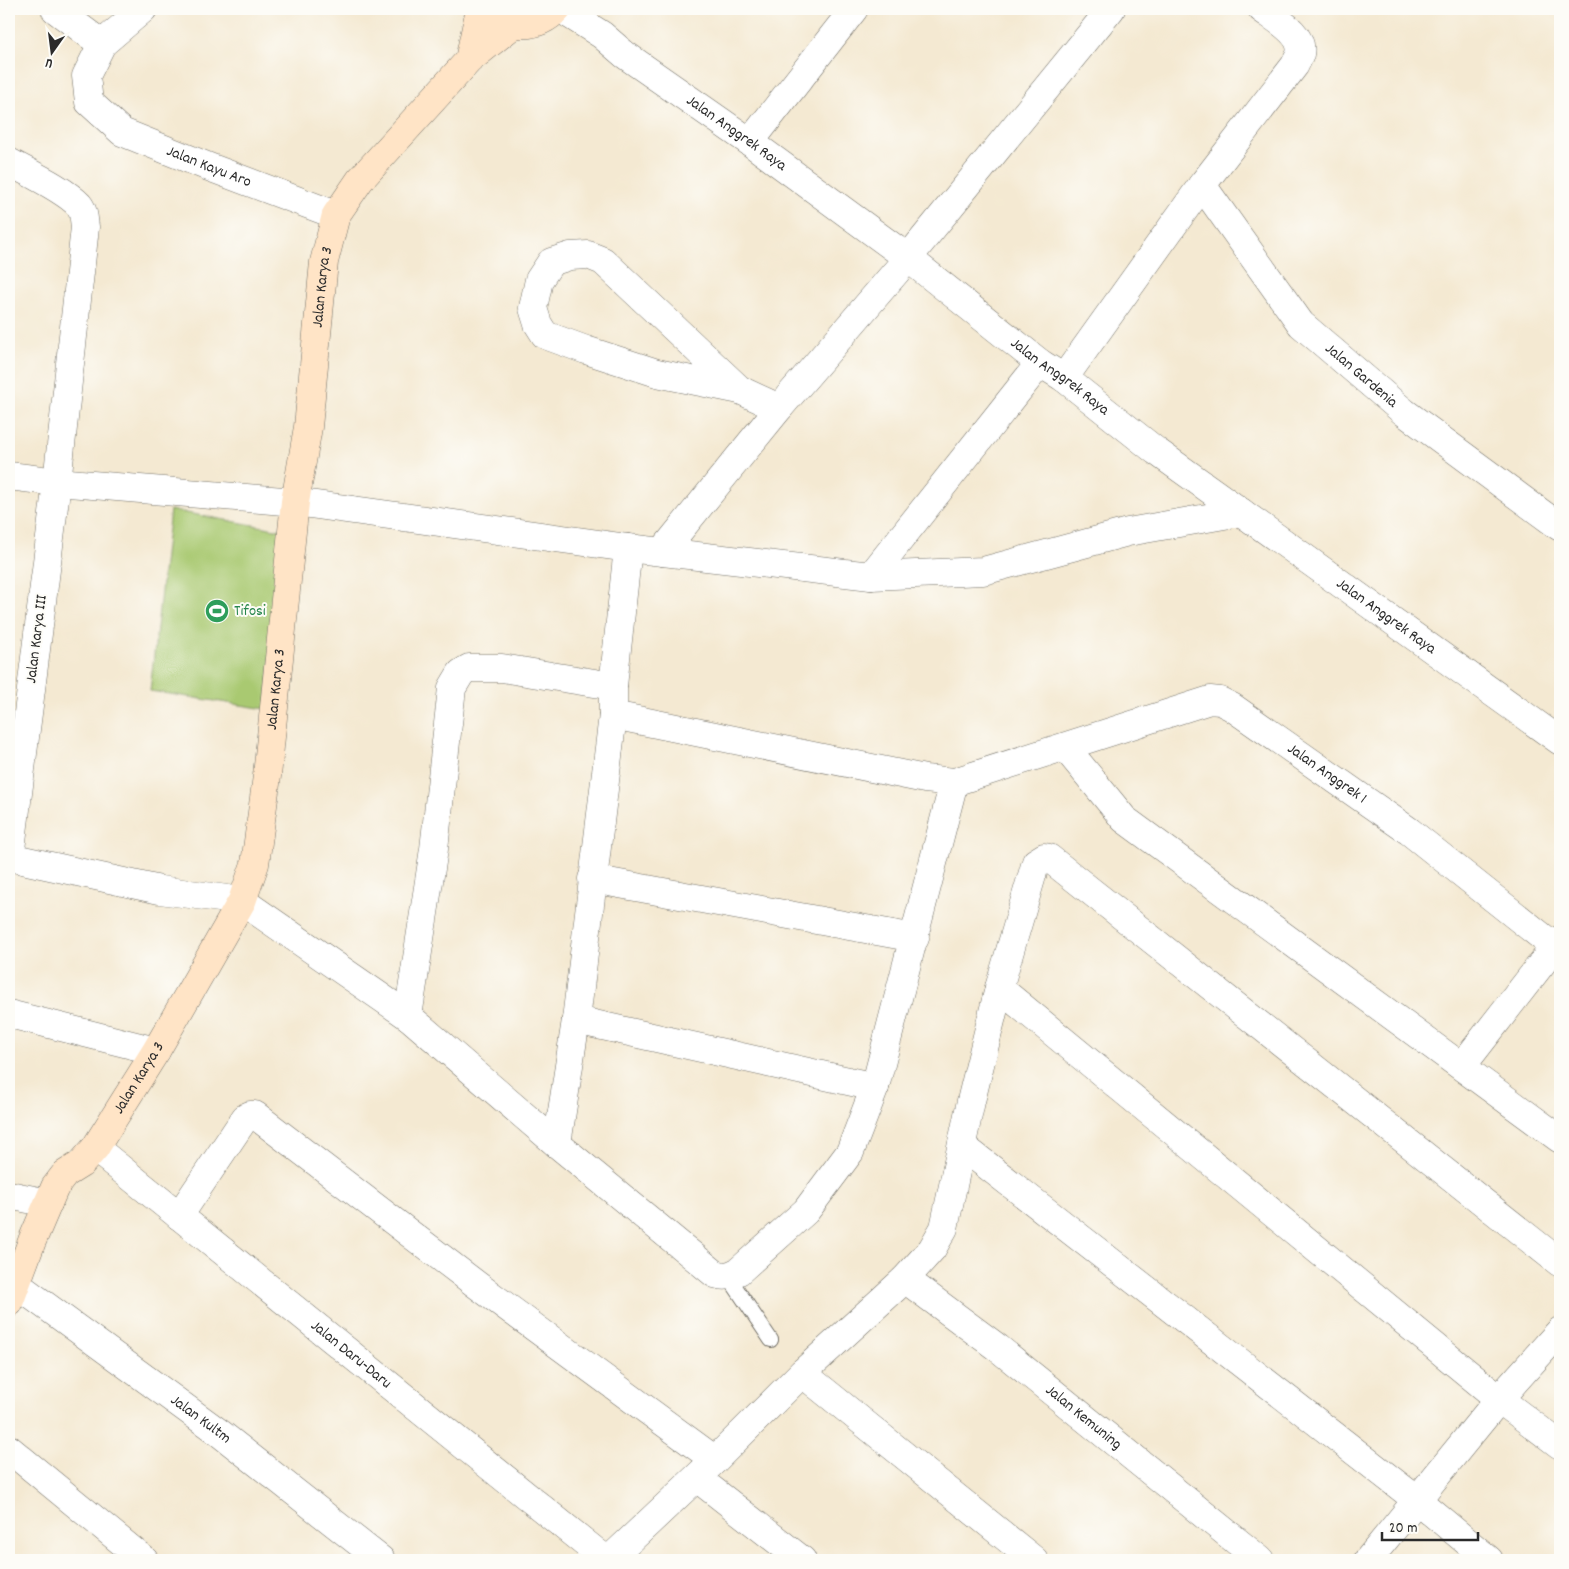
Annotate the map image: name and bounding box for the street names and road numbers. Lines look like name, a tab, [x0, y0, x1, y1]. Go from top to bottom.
street label: Jalan Anggrek Raya	[681, 89, 792, 177]
street label: Jalan Kayu Aro	[163, 140, 255, 194]
street label: Jalan Karya 3	[306, 244, 339, 329]
street label: Jalan Anggrek Raya	[1005, 332, 1115, 421]
street label: Jalan Gardenia	[1320, 338, 1403, 414]
street label: Jalan Anggrek Raya	[1331, 572, 1441, 660]
street label: Jalan Karya III	[20, 593, 54, 685]
street label: Jalan Karya 3	[260, 648, 291, 731]
street label: Jalan Anggrek 1	[1283, 738, 1372, 810]
street label: Jalan Karya 3	[108, 1038, 170, 1119]
street label: Jalan Daru-Daru	[306, 1315, 397, 1394]
street label: Jalan Kemuning	[1040, 1379, 1127, 1455]
street label: Jalan Kultm	[165, 1389, 236, 1449]

